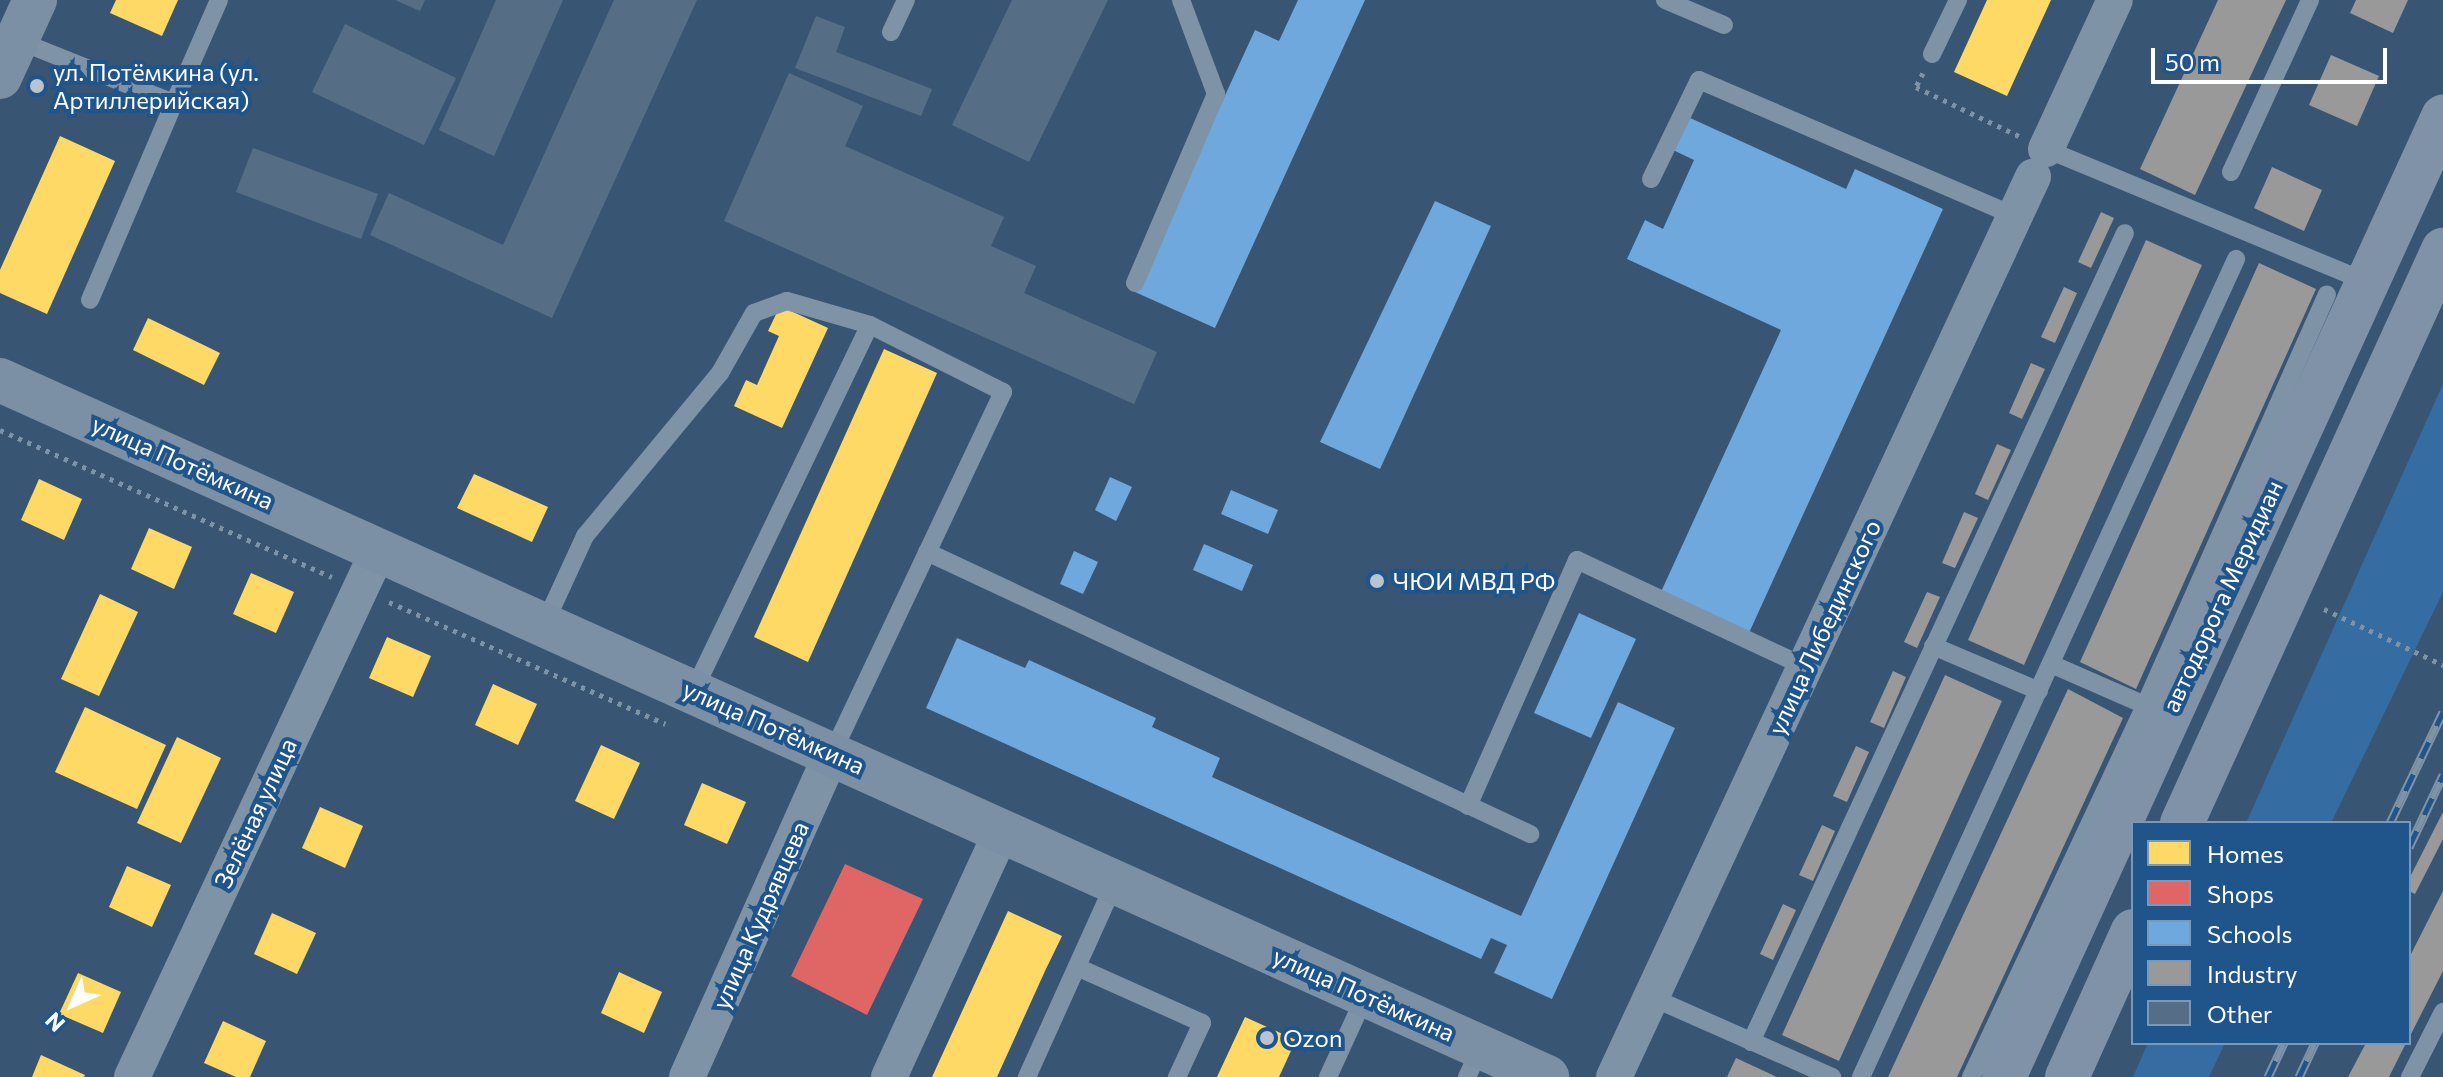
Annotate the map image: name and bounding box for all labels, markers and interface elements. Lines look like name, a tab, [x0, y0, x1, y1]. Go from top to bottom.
scale bar	[2155, 32, 2391, 82]
text: 50 m	[2165, 47, 2220, 76]
place label: ул. Потёмкина (ул. Артиллерийская)	[53, 58, 259, 114]
marker: ул. Потёмкина (ул. Артиллерийская)	[28, 77, 46, 95]
street label: улица Потёмкина	[88, 409, 278, 515]
street label: автодорога Меридиан	[2156, 476, 2288, 716]
street label: улица Либединского	[1762, 515, 1886, 739]
place label: ЧЮИ МВД РФ	[1393, 567, 1555, 595]
marker: ЧЮИ МВД РФ	[1368, 572, 1386, 590]
street label: улица Потёмкина	[679, 674, 869, 780]
street label: Зелёная улица	[208, 734, 302, 892]
street label: улица Кудрявцева	[706, 817, 814, 1013]
legend	[2131, 821, 2411, 1045]
text: Homes	[2207, 839, 2284, 868]
text: Shops	[2207, 879, 2274, 908]
text: Schools	[2207, 919, 2292, 948]
street label: улица Потёмкина	[1269, 941, 1459, 1047]
text: Industry	[2207, 959, 2297, 988]
north arrow	[32, 965, 112, 1045]
text: Other	[2207, 999, 2272, 1028]
text: N	[39, 1007, 70, 1038]
place label: Ozon	[1283, 1024, 1343, 1052]
marker: Ozon	[1258, 1029, 1276, 1047]

